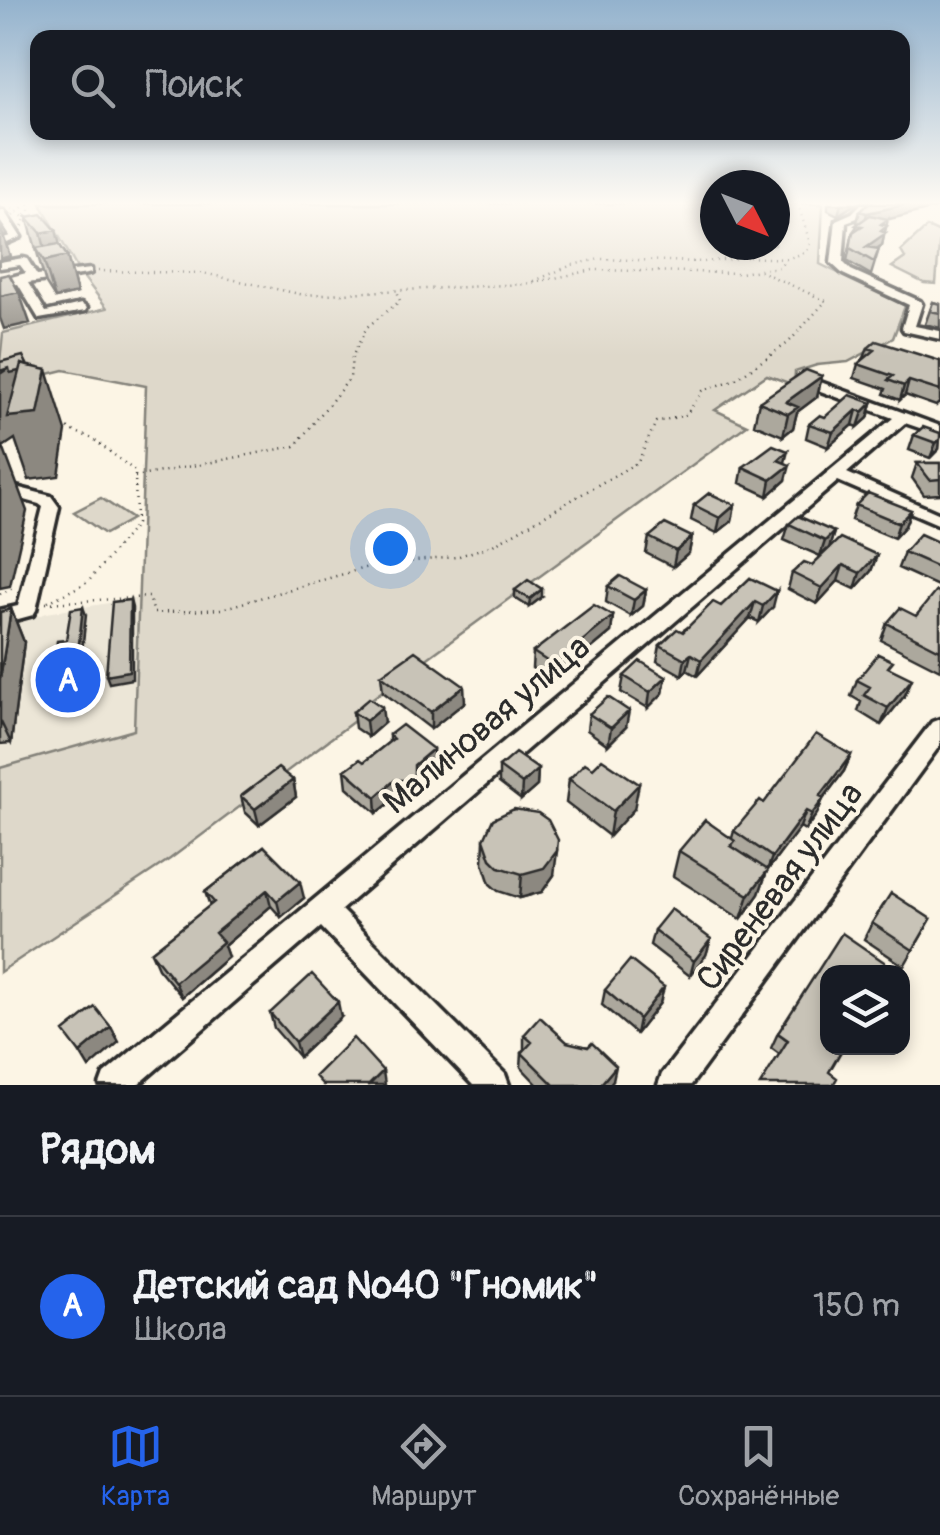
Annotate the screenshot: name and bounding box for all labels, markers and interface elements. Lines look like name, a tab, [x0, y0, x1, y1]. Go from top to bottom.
search box	[30, 30, 910, 140]
icon: search	[65, 58, 120, 113]
text: Поиск	[145, 61, 244, 109]
north arrow	[700, 170, 790, 260]
your location	[365, 523, 416, 574]
street label: Малиновая улица	[374, 626, 599, 824]
pin: A	[36, 642, 100, 718]
street label: Сиреневая улица	[687, 773, 873, 1000]
map controls	[820, 965, 910, 1055]
button: layers	[820, 965, 910, 1055]
text: Рядом	[40, 1124, 156, 1176]
text: Детский сад №40 "Гномик"	[135, 1262, 598, 1310]
text: A	[62, 1286, 83, 1326]
text: 150 m	[813, 1286, 900, 1326]
text: Школа	[135, 1310, 227, 1350]
tab: Карта	[101, 1419, 170, 1514]
tab: Маршрут	[371, 1419, 477, 1514]
tab: Сохранённые	[678, 1419, 839, 1514]

